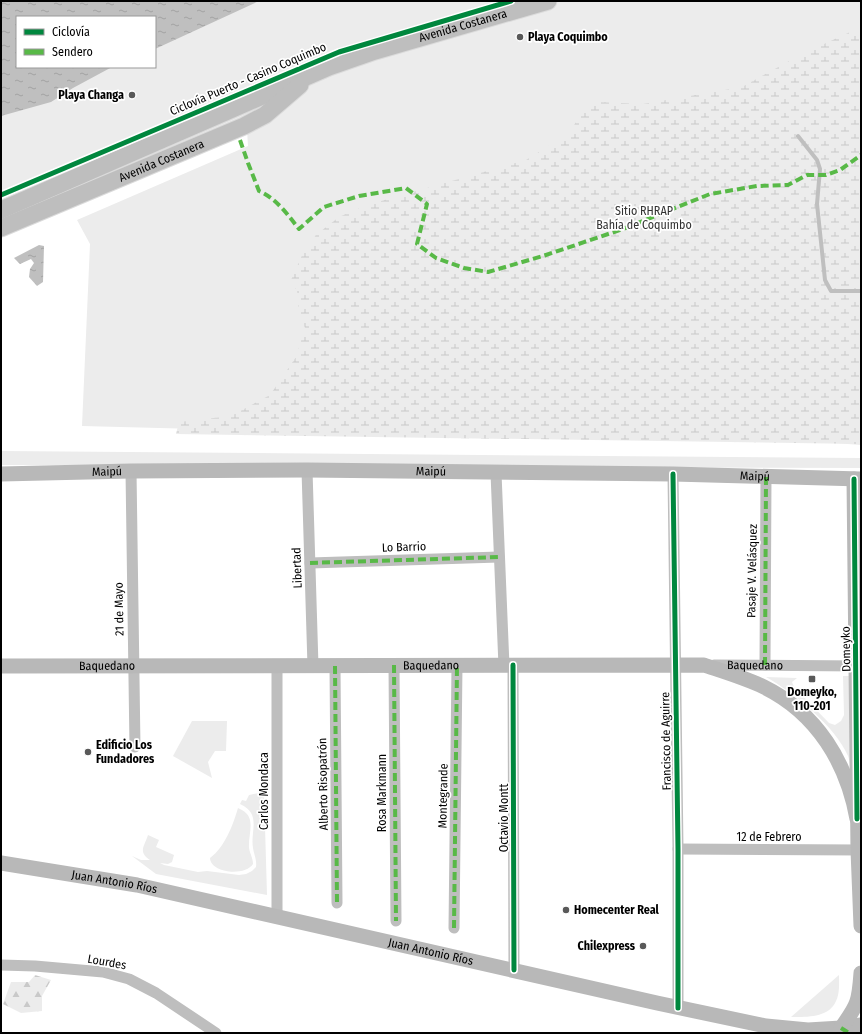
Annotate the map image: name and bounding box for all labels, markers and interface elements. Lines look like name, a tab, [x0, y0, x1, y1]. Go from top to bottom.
street label: Avenida Costanera	[417, 6, 509, 45]
legend	[16, 16, 156, 68]
text: Ciclovía	[52, 25, 90, 39]
place label: Playa Coquimbo	[528, 30, 608, 44]
marker: Playa Coquimbo	[515, 32, 525, 42]
street label: Ciclovía Puerto - Casino Coquimbo	[168, 40, 328, 118]
text: Sendero	[52, 45, 93, 59]
place label: Playa Changa	[58, 88, 124, 102]
marker: Playa Changa	[127, 90, 137, 100]
street label: Avenida Costanera	[117, 137, 206, 185]
park label: Sitio RHRAP Bahía de Coquimbo	[596, 204, 692, 232]
street label: Maipú	[92, 464, 122, 479]
street label: Maipú	[416, 464, 446, 479]
street label: Maipú	[740, 469, 770, 484]
street label: Pasaje V. Velásquez	[744, 524, 760, 618]
street label: Lo Barrio	[382, 539, 426, 555]
street label: Libertad	[289, 547, 305, 589]
street label: 21 de Mayo	[112, 582, 126, 636]
street label: Domeyko	[839, 626, 853, 672]
street label: Baquedano	[403, 658, 459, 672]
street label: Baquedano	[727, 658, 783, 672]
street label: Baquedano	[79, 659, 135, 673]
marker: Domeyko, 110-201	[807, 674, 817, 684]
place label: Domeyko, 110-201	[787, 685, 837, 713]
street label: Francisco de Aguirre	[658, 692, 674, 790]
place label: Edificio Los Fundadores	[96, 738, 155, 766]
street label: Alberto Risopatrón	[315, 738, 331, 830]
marker: Edificio Los Fundadores	[83, 747, 93, 757]
street label: Carlos Mondaca	[257, 752, 271, 830]
street label: Rosa Markmann	[375, 754, 389, 832]
street label: Montegrande	[435, 763, 451, 829]
street label: Octavio Montt	[497, 784, 511, 852]
street label: 12 de Febrero	[736, 830, 802, 844]
street label: Juan Antonio Ríos	[71, 868, 159, 896]
place label: Homecenter Real	[574, 903, 660, 917]
marker: Homecenter Real	[561, 905, 571, 915]
street label: Juan Antonio Ríos	[387, 935, 475, 968]
place label: Chilexpress	[578, 939, 636, 953]
marker: Chilexpress	[638, 941, 648, 951]
street label: Lourdes	[87, 952, 127, 972]

